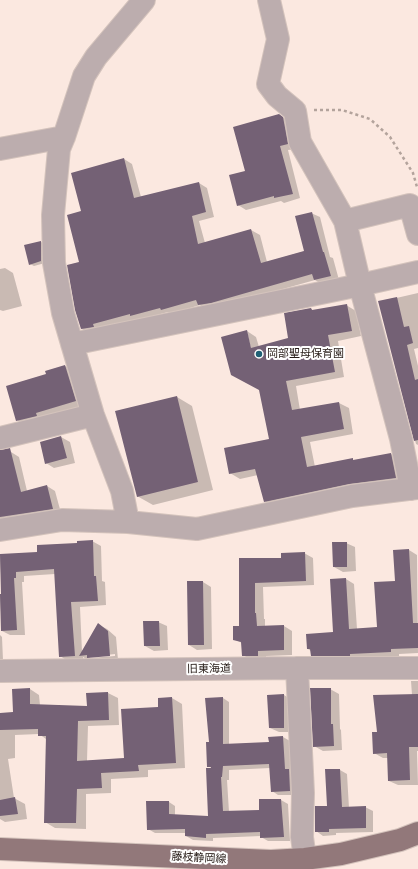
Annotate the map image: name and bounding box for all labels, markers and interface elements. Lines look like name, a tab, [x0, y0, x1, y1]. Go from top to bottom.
place label: 岡部聖母保育園	[267, 347, 344, 361]
marker: 岡部聖母保育園	[254, 349, 264, 359]
street label: 旧東海道	[187, 662, 231, 676]
street label: 藤枝静岡線	[171, 850, 227, 866]

